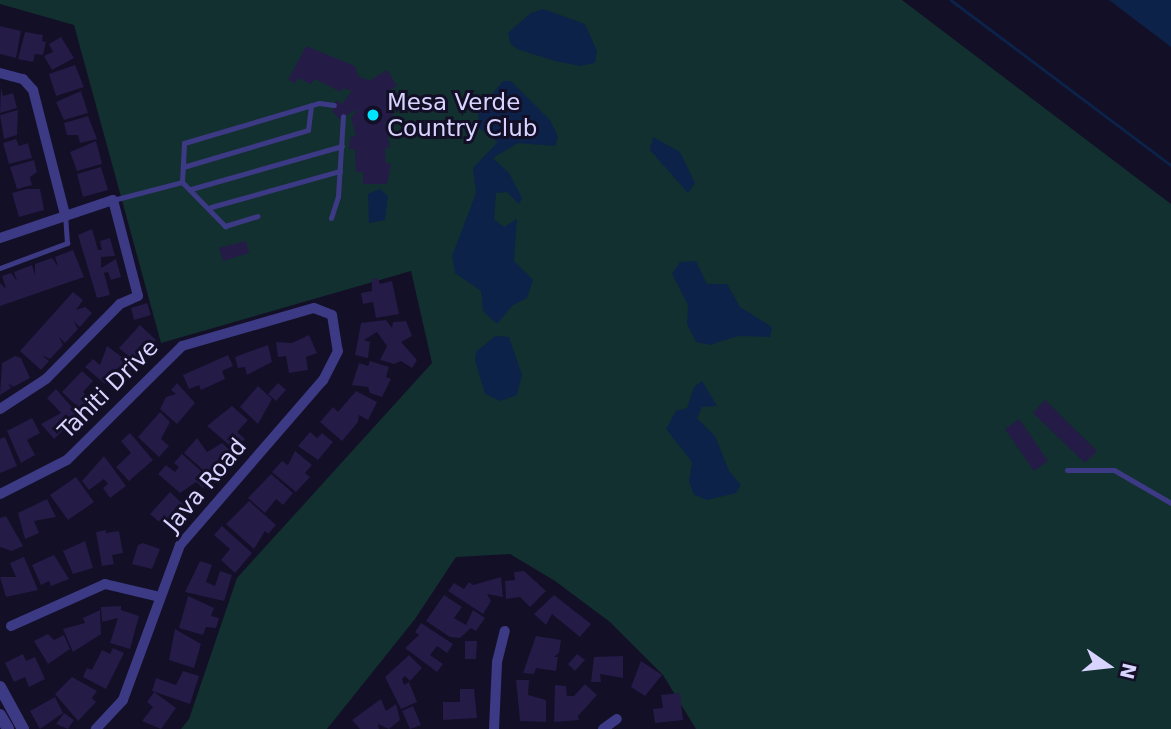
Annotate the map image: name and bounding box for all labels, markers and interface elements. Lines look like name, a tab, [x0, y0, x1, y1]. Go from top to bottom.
place label: Mesa Verde Country Club	[387, 88, 537, 142]
marker: Mesa Verde Country Club	[365, 107, 381, 123]
street label: Tahiti Drive	[53, 334, 163, 444]
street label: Java Road	[158, 433, 252, 537]
north arrow	[1073, 631, 1143, 701]
text: N	[1116, 661, 1141, 681]

